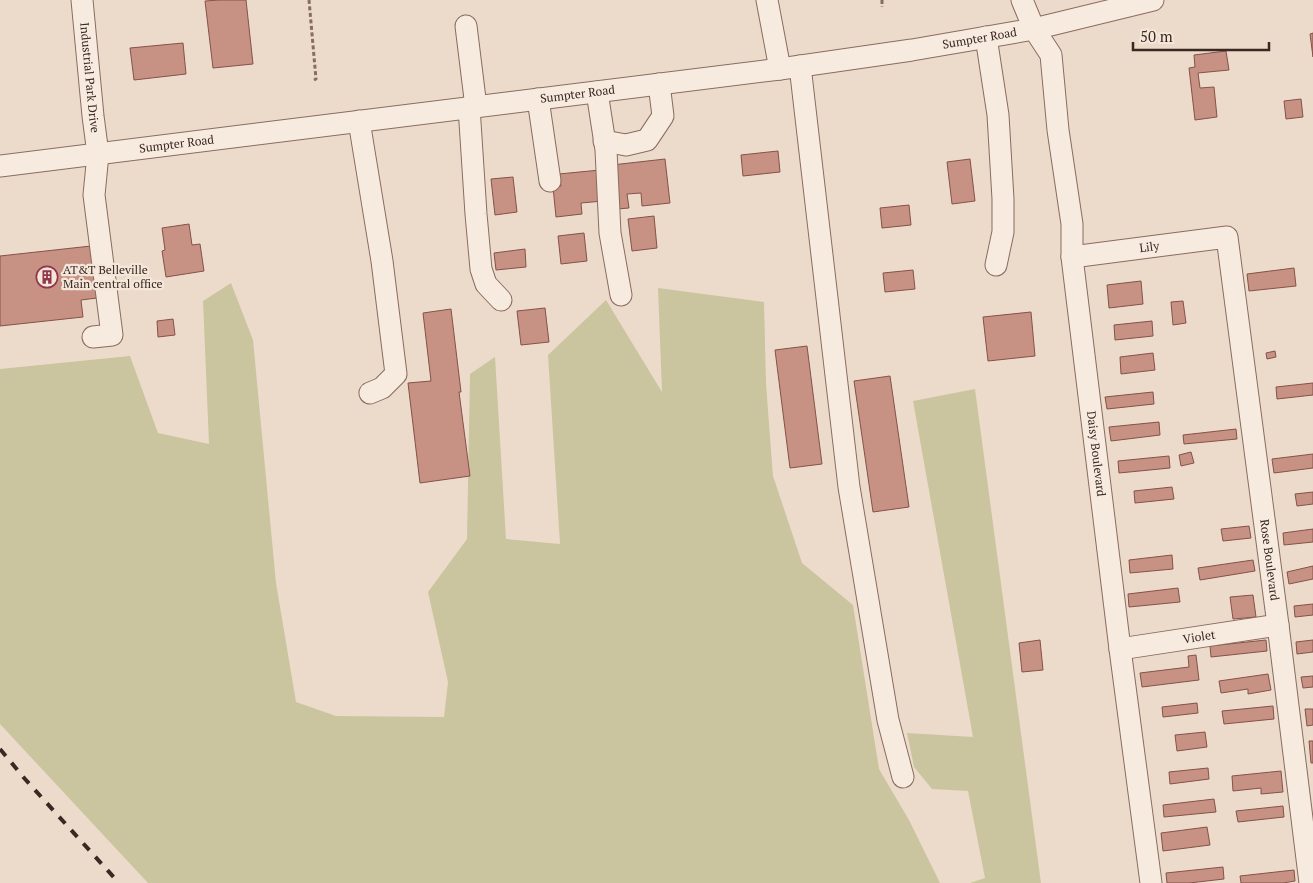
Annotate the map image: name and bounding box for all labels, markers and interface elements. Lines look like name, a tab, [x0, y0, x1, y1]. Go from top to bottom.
scale bar	[1133, 20, 1269, 52]
street label: Industrial Park Drive	[77, 22, 103, 134]
street label: Sumpter Road	[941, 24, 1018, 52]
text: 50 m	[1140, 26, 1173, 46]
street label: Sumpter Road	[539, 82, 616, 106]
street label: Sumpter Road	[138, 131, 215, 156]
street label: Lily	[1138, 238, 1161, 255]
place label: AT&T Belleville Main central office	[63, 262, 163, 291]
building icon: AT&T Belleville Main central office	[35, 265, 59, 289]
street label: Daisy Boulevard	[1084, 410, 1109, 498]
street label: Rose Boulevard	[1257, 518, 1283, 602]
street label: Violet	[1182, 627, 1217, 646]

